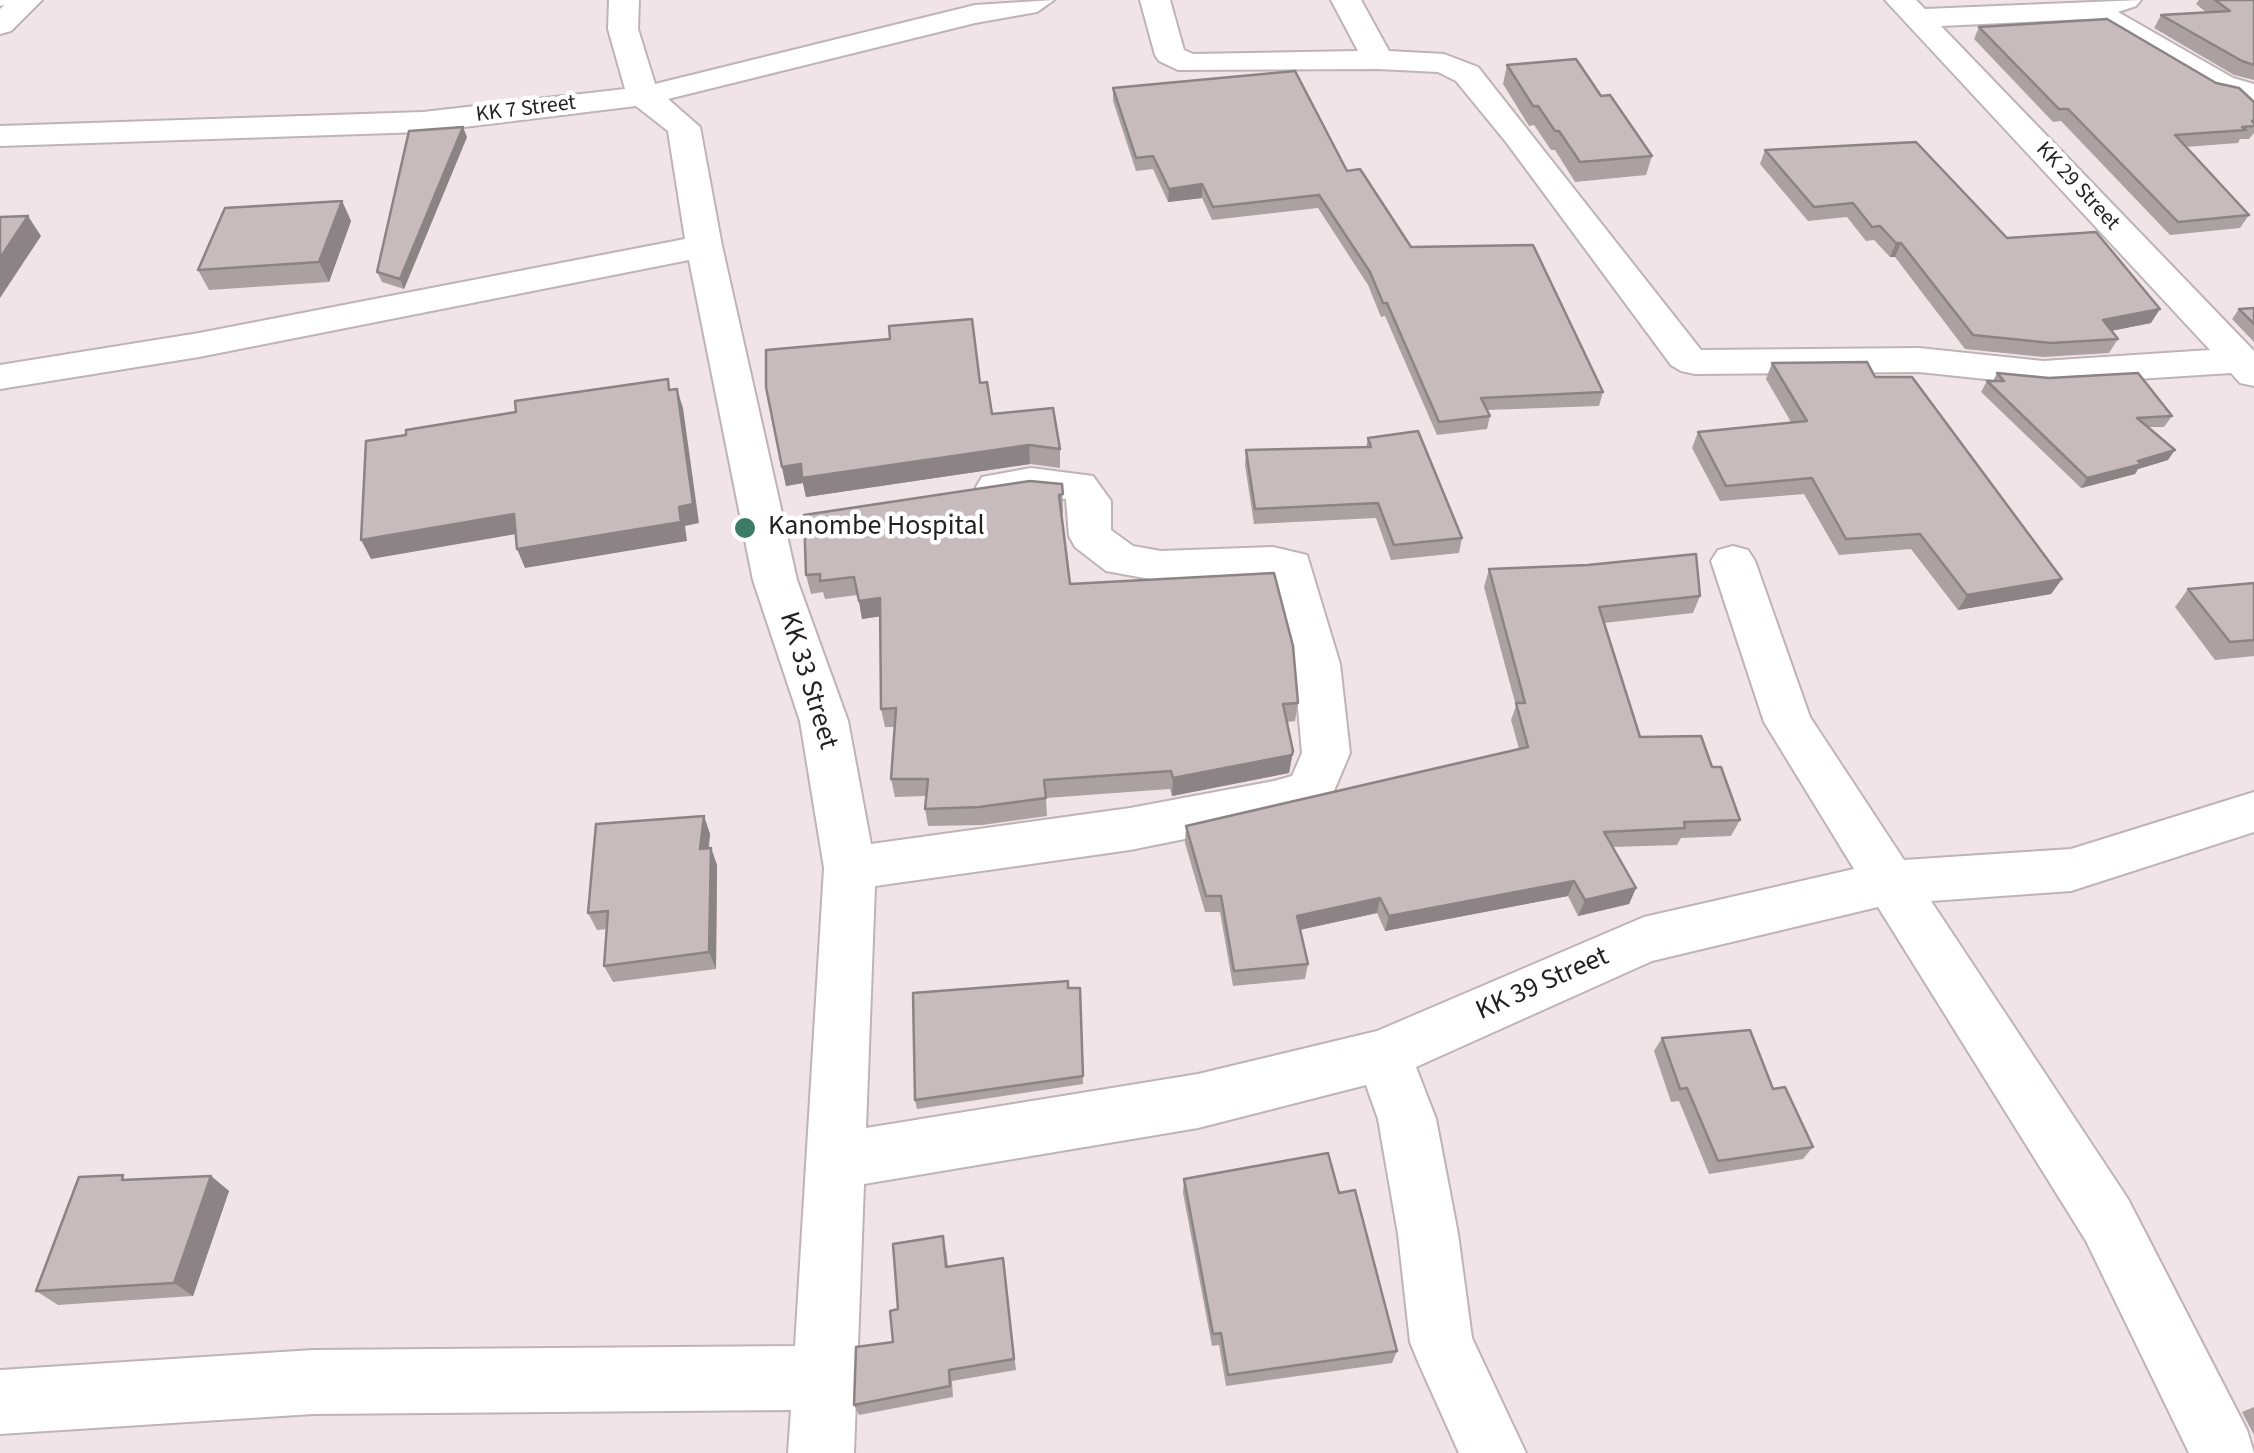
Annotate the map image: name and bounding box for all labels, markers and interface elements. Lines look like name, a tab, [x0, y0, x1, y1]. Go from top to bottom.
street label: KK 7 Street	[475, 91, 577, 129]
street label: KK 29 Street	[2029, 137, 2125, 237]
place label: Kanombe Hospital	[768, 511, 985, 545]
marker: Kanombe Hospital	[732, 515, 758, 541]
street label: KK 33 Street	[770, 608, 844, 754]
street label: KK 39 Street	[1471, 941, 1615, 1029]

